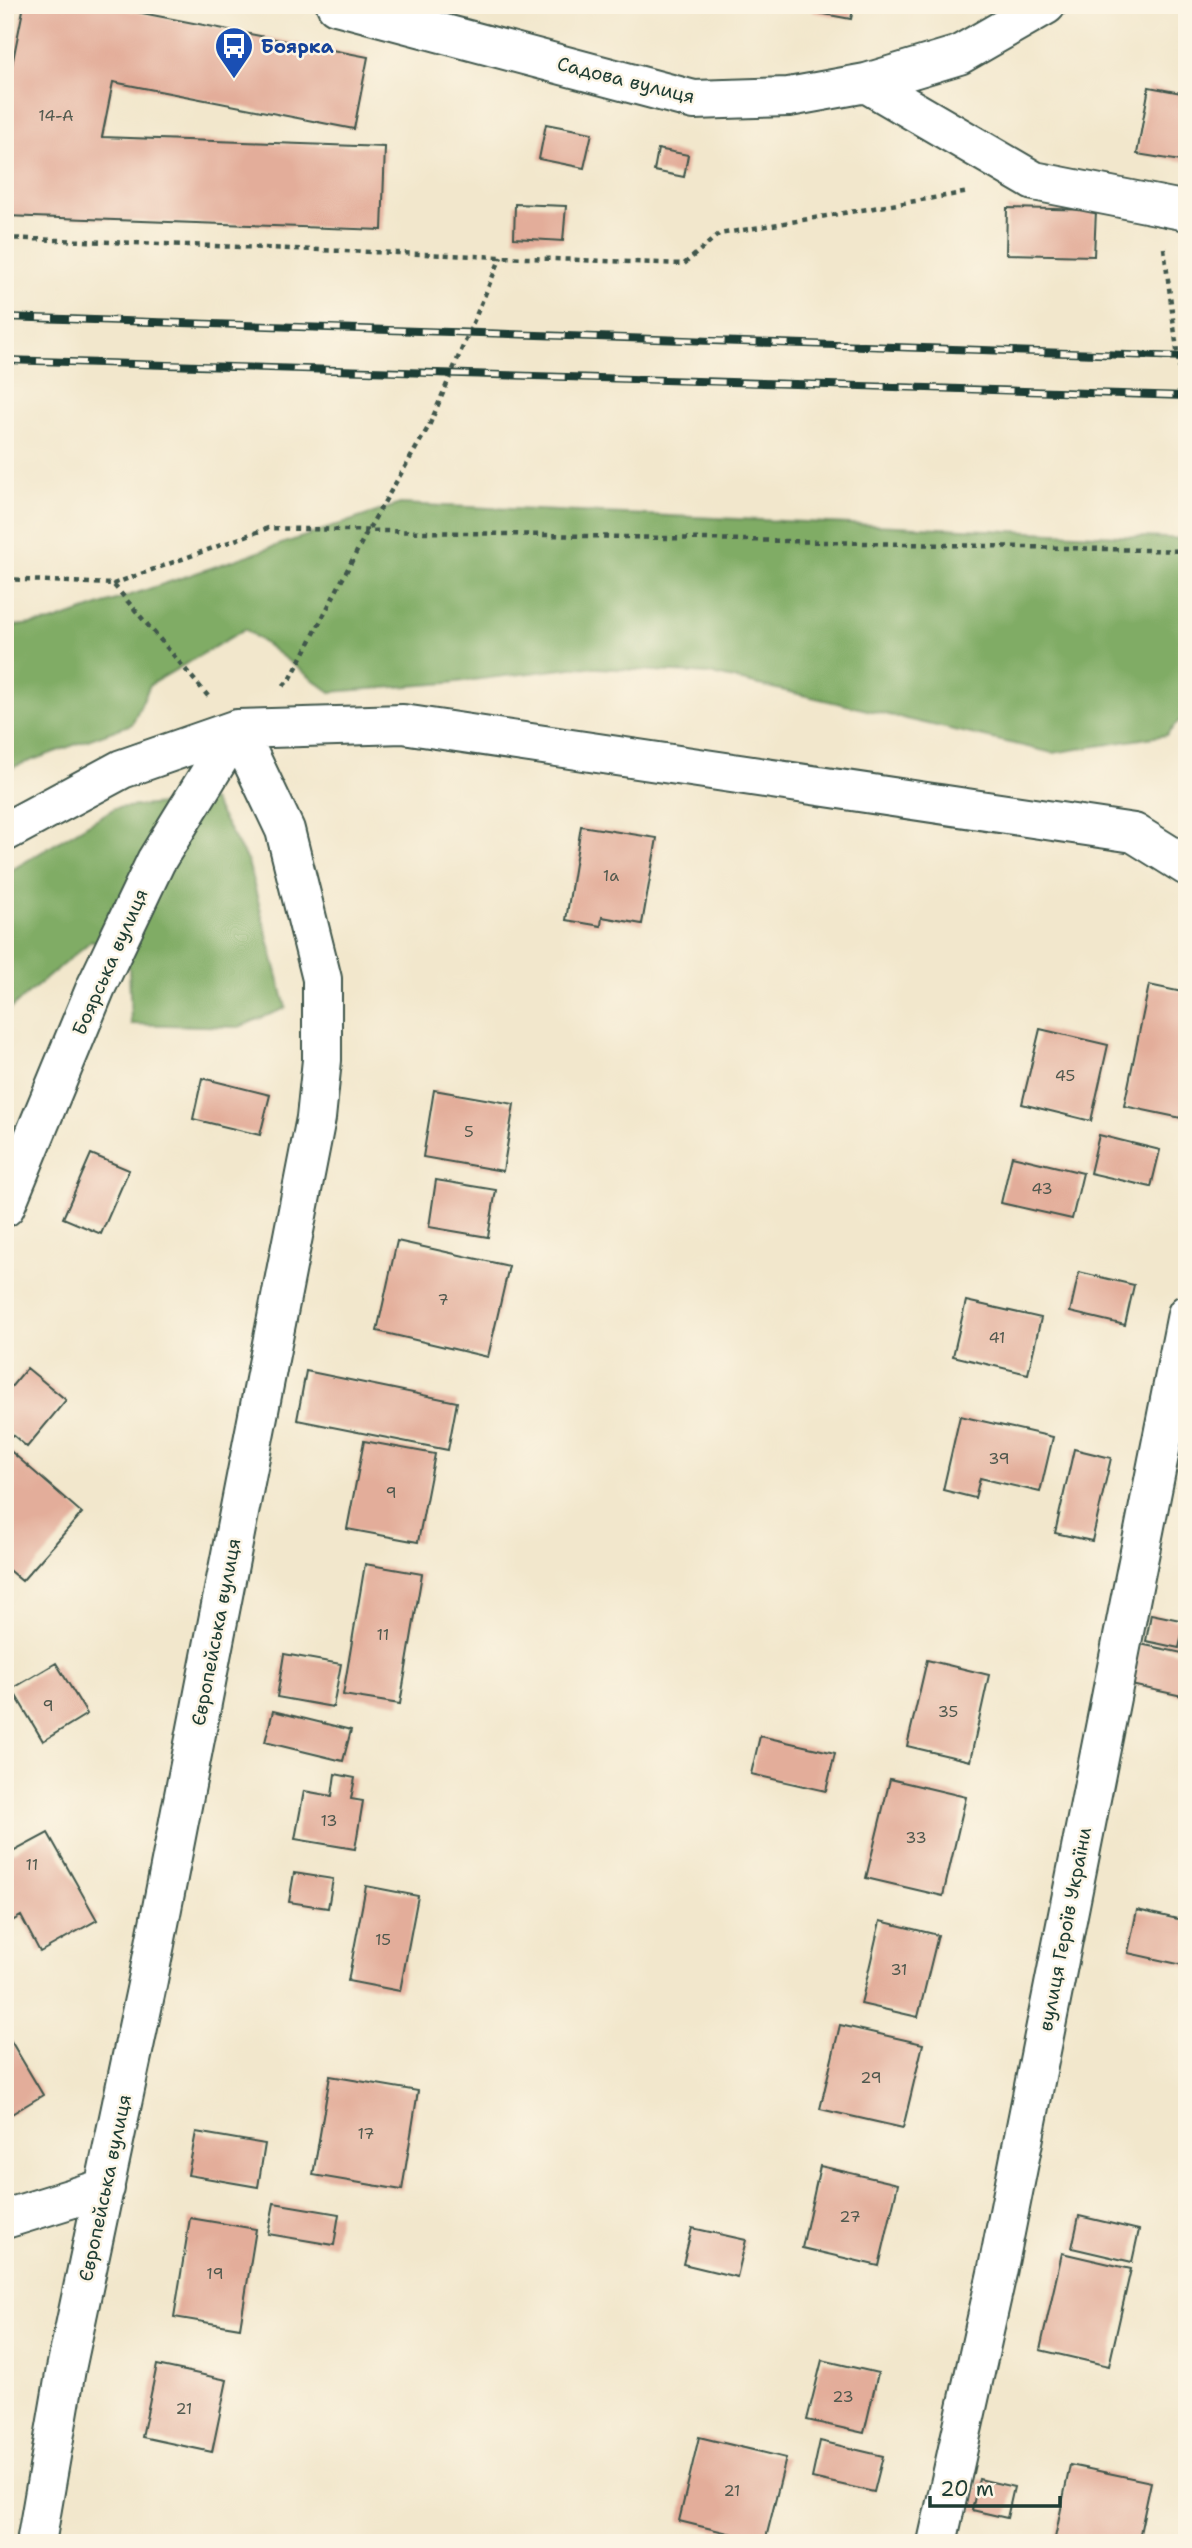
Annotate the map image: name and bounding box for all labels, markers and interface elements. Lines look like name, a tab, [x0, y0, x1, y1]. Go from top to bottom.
bus stop icon: Боярка	[213, 25, 255, 80]
place label: Боярка	[261, 34, 334, 59]
street label: Садова вулиця	[555, 51, 697, 109]
house number: 14-А	[38, 105, 74, 126]
house number: 1а	[603, 865, 619, 886]
street label: Боярська вулиця	[66, 885, 154, 1039]
house number: 45	[1055, 1065, 1075, 1086]
house number: 5	[464, 1121, 474, 1142]
house number: 43	[1031, 1178, 1053, 1199]
house number: 7	[437, 1289, 449, 1310]
house number: 41	[988, 1327, 1006, 1348]
house number: 39	[988, 1448, 1010, 1469]
house number: 9	[385, 1482, 397, 1503]
street label: Європейська вулиця	[186, 1536, 246, 1728]
house number: 11	[377, 1624, 389, 1645]
house number: 9	[42, 1695, 54, 1716]
house number: 35	[938, 1701, 958, 1722]
house number: 13	[320, 1810, 338, 1831]
street label: вулиця Героїв України	[1033, 1825, 1097, 2033]
house number: 33	[905, 1827, 927, 1848]
house number: 11	[26, 1854, 38, 1875]
house number: 15	[375, 1929, 391, 1950]
house number: 31	[890, 1959, 908, 1980]
house number: 29	[860, 2067, 882, 2088]
street label: Європейська вулиця	[73, 2092, 137, 2284]
house number: 17	[357, 2123, 375, 2144]
house number: 27	[839, 2206, 861, 2227]
house number: 19	[206, 2263, 224, 2284]
house number: 23	[832, 2386, 854, 2407]
house number: 21	[175, 2398, 193, 2419]
scale bar	[930, 2464, 1059, 2508]
text: 20 m	[940, 2475, 994, 2503]
house number: 21	[723, 2480, 741, 2501]

